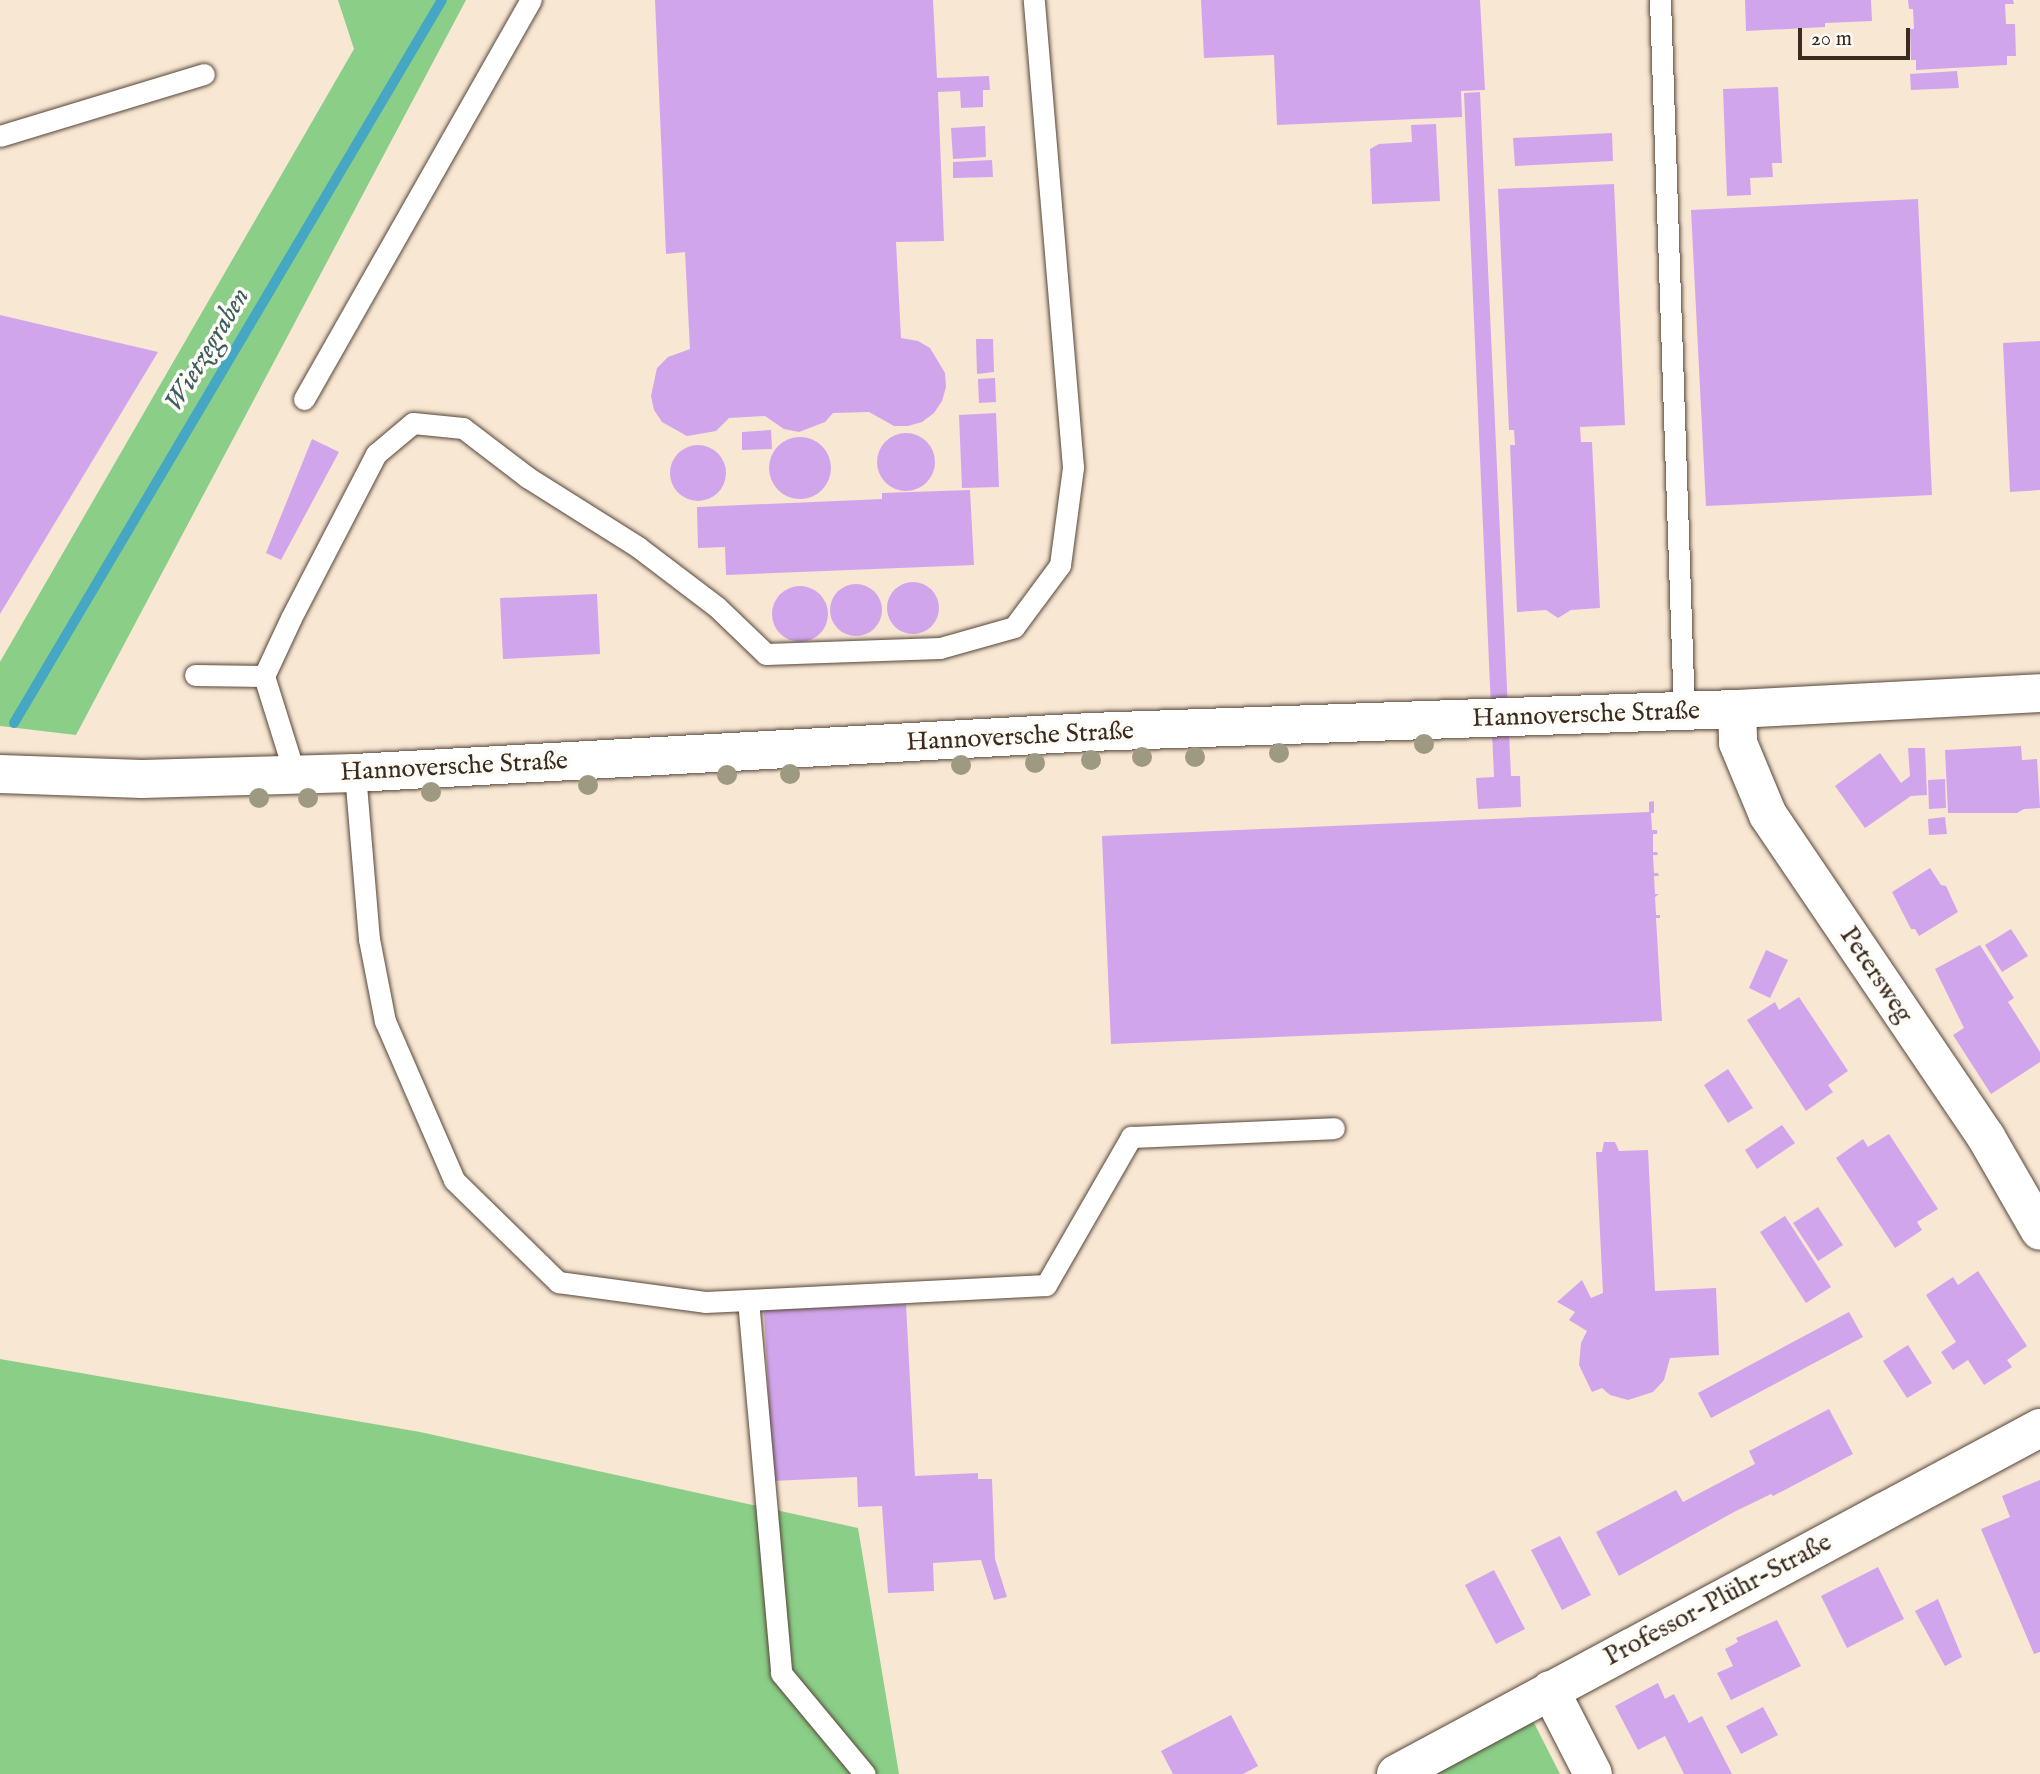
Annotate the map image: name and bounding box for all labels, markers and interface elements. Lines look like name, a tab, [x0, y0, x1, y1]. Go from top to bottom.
scale bar	[1802, 14, 1914, 58]
text: 20 m	[1811, 26, 1852, 53]
water label: Wietzegraben	[158, 282, 258, 418]
street label: Hannoversche Straße	[1472, 695, 1700, 735]
street label: Hannoversche Straße	[905, 715, 1135, 759]
street label: Hannoversche Straße	[339, 745, 569, 789]
street label: Petersweg	[1833, 921, 1919, 1029]
street label: Professor-Plühr-Straße	[1599, 1527, 1837, 1673]

